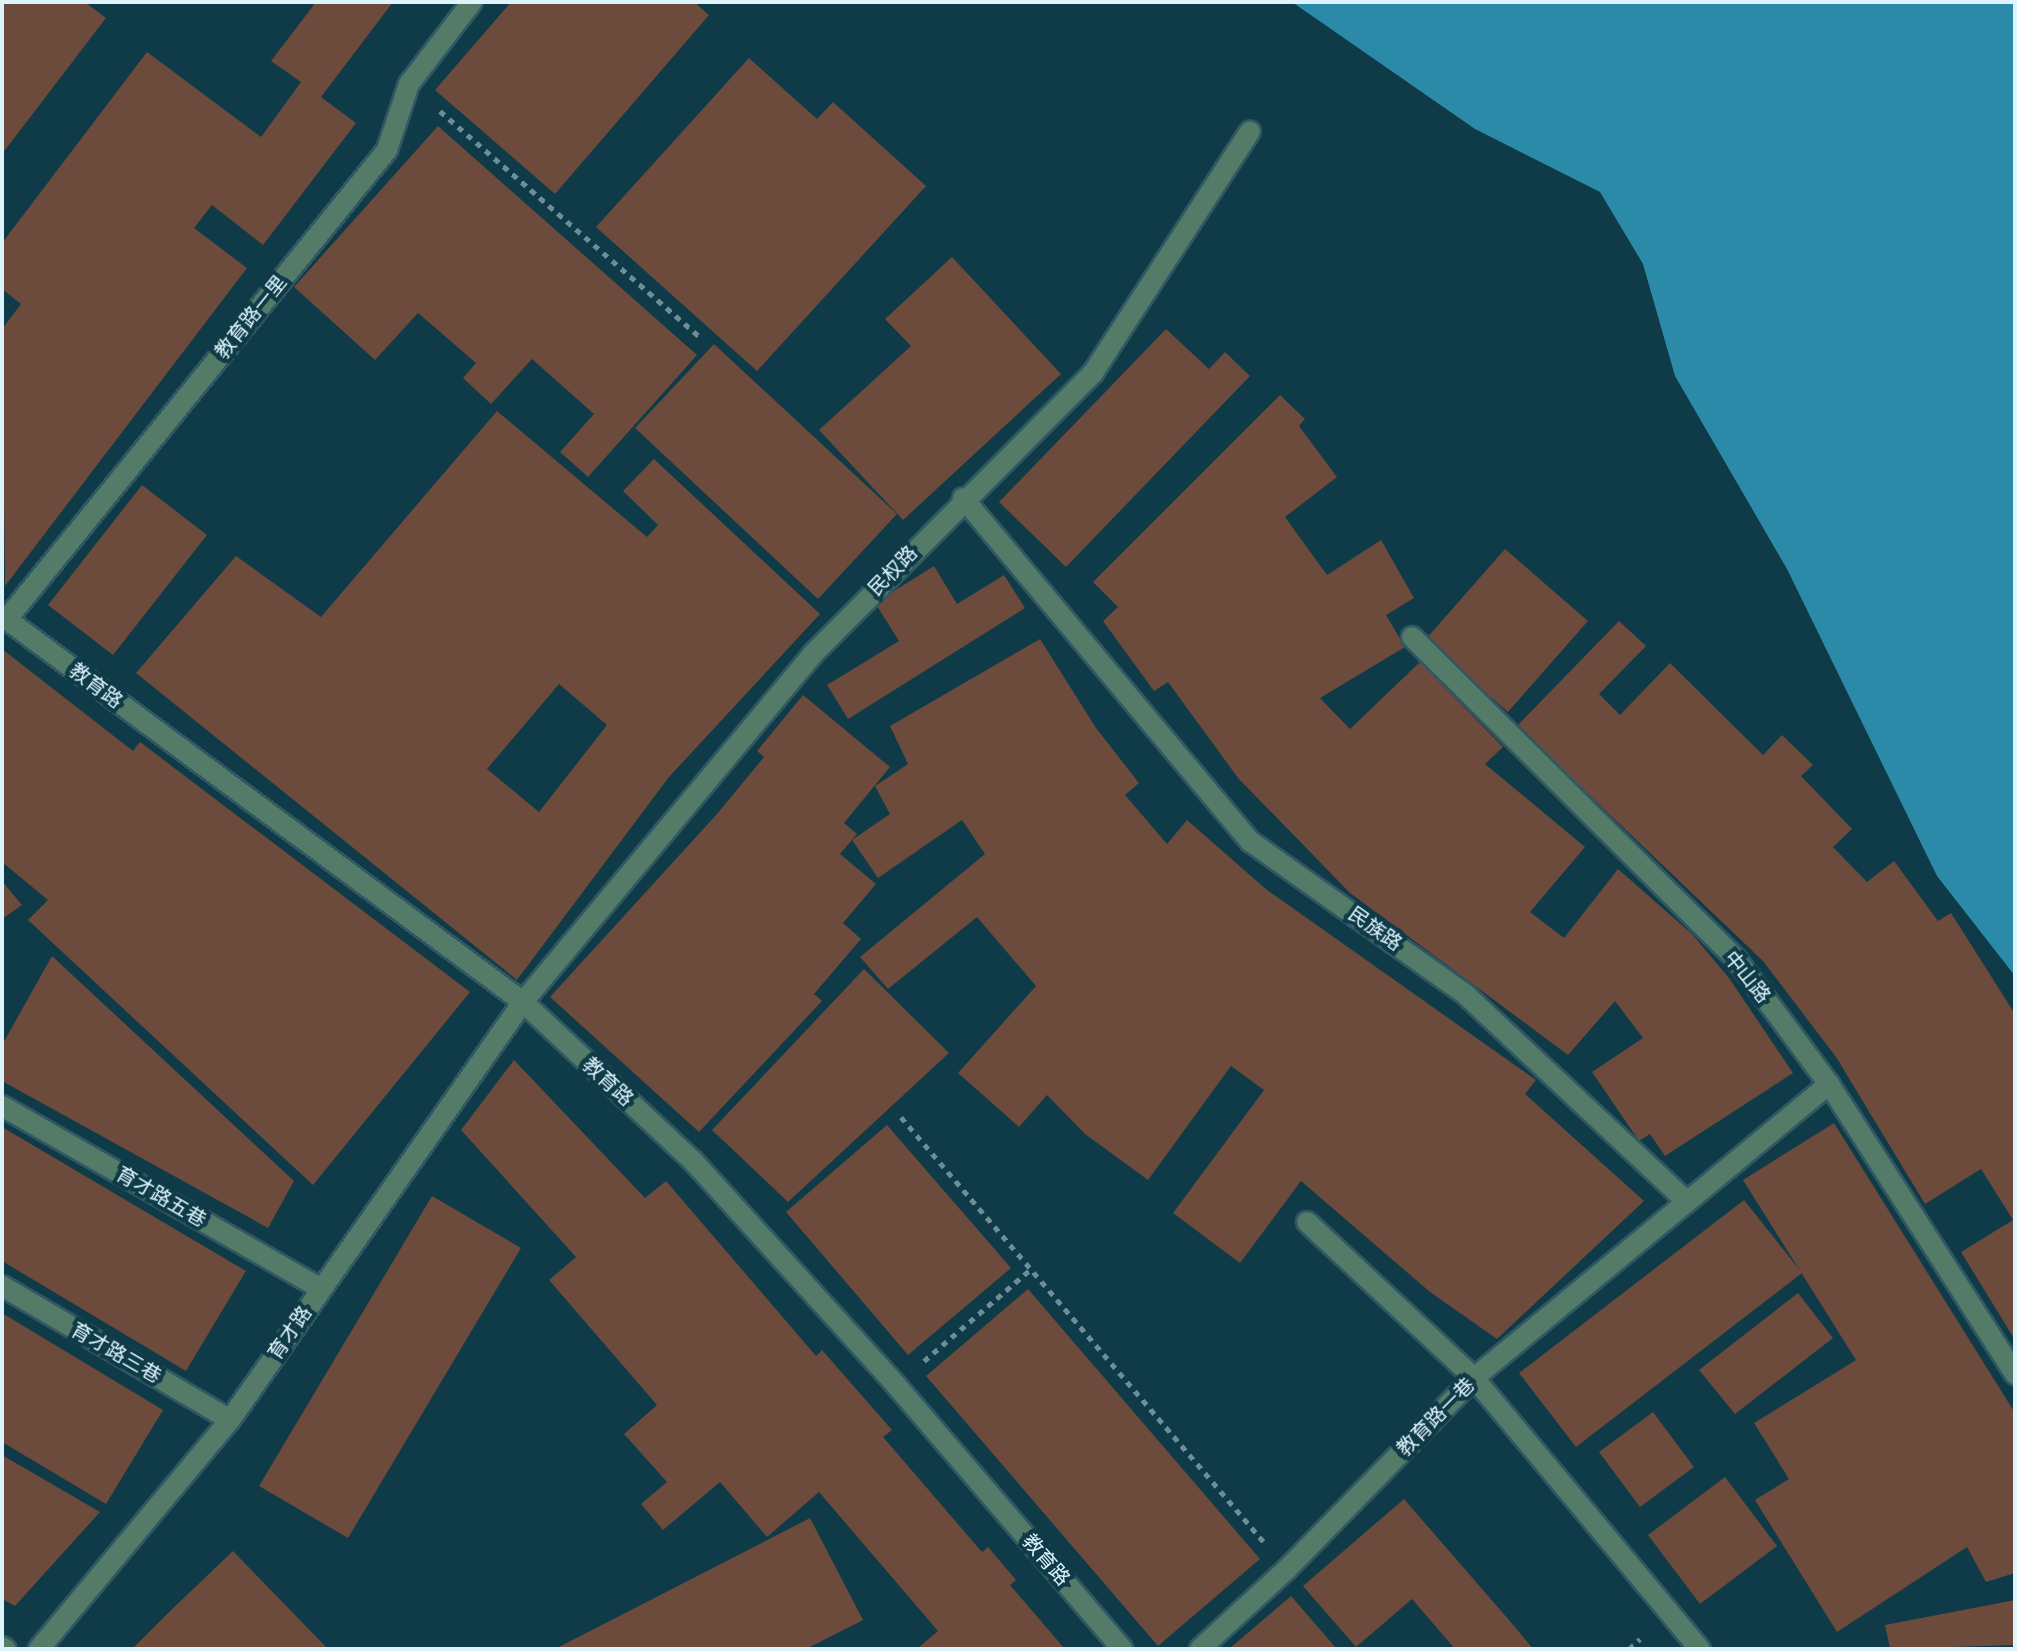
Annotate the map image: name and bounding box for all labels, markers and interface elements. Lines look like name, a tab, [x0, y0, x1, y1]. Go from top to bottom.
street label: 教育路一里	[210, 271, 292, 363]
street label: 民权路	[864, 541, 922, 601]
street label: 教育路	[65, 658, 127, 714]
street label: 民族路	[1344, 902, 1406, 956]
street label: 中山路	[1719, 946, 1775, 1008]
street label: 教育路	[578, 1053, 638, 1111]
street label: 育才路五巷	[112, 1162, 210, 1232]
street label: 育才路	[263, 1302, 317, 1364]
street label: 育才路三巷	[67, 1318, 165, 1388]
street label: 教育路一巷	[1392, 1373, 1480, 1461]
street label: 教育路	[1017, 1529, 1075, 1591]

